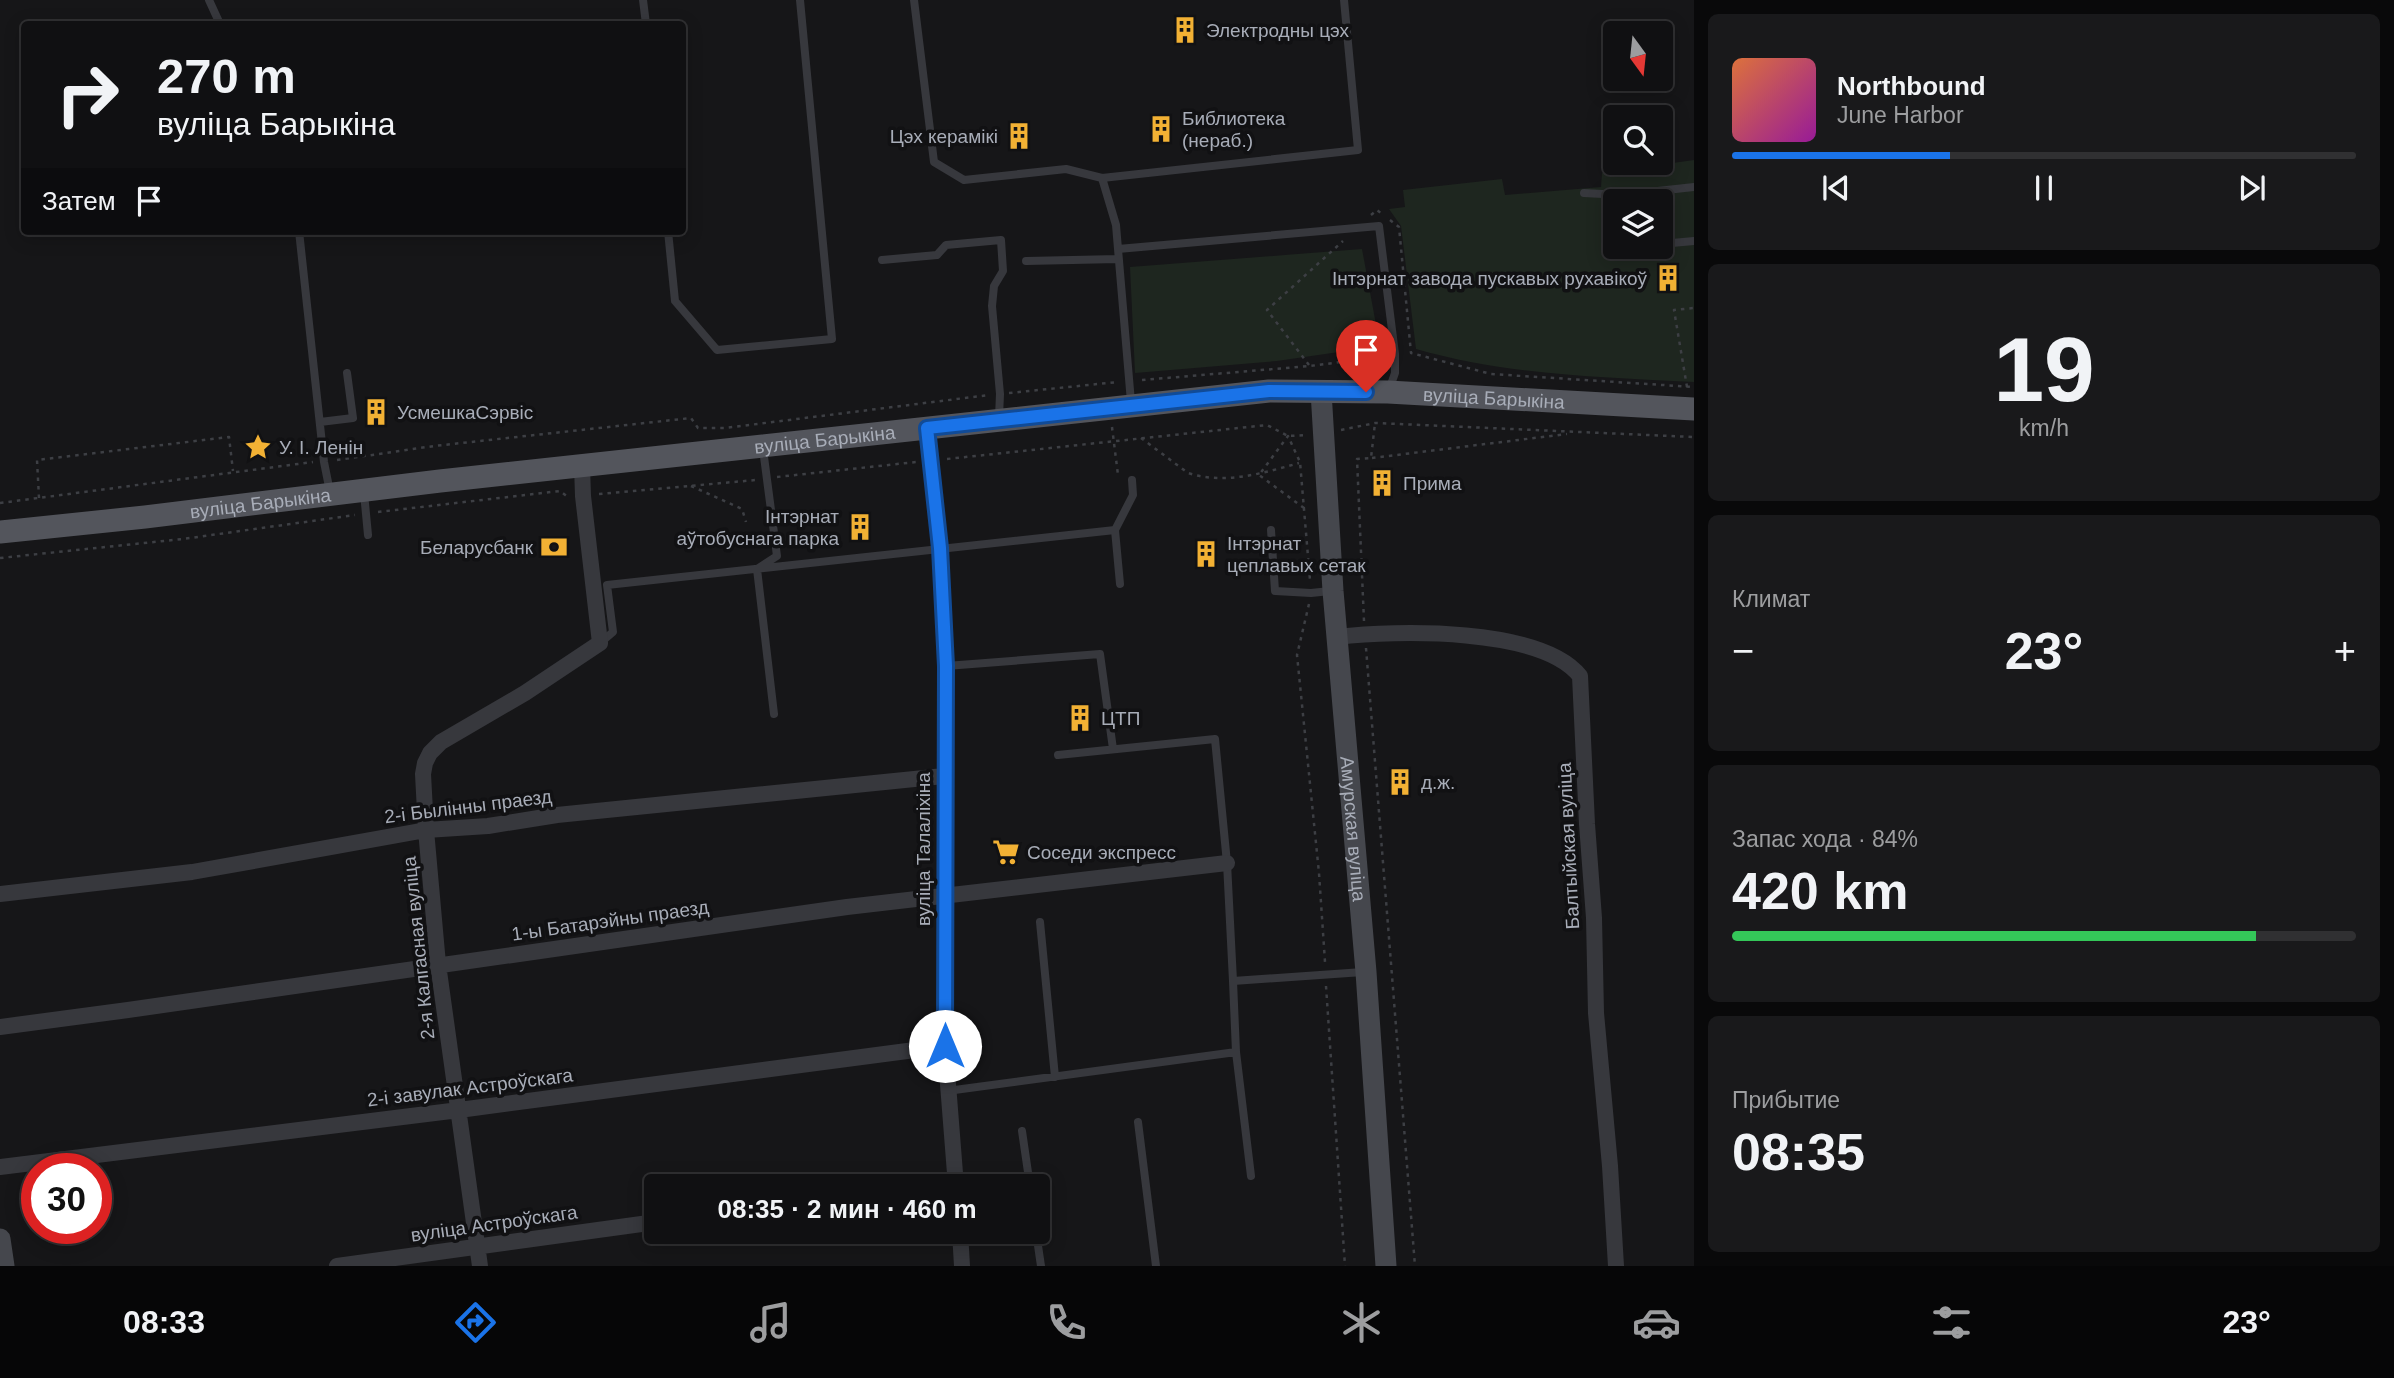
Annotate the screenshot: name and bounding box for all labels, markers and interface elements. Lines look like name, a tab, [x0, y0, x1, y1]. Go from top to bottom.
building icon: Электродны цэх	[1170, 15, 1200, 45]
place label: Электродны цэх	[1206, 20, 1350, 41]
north arrow	[1603, 21, 1673, 91]
map controls	[1603, 21, 1673, 259]
icon: right	[42, 49, 133, 140]
text: 270 m	[157, 49, 296, 103]
text: Northbound	[1837, 71, 1986, 101]
text: June Harbor	[1837, 102, 1964, 128]
button: search	[1603, 105, 1673, 175]
text: вуліца Барыкіна	[157, 106, 396, 142]
place label: Библиотека (нераб.)	[1182, 108, 1286, 151]
building icon: Библиотека (нераб.)	[1146, 114, 1176, 144]
building icon: Цэх керамікі	[1004, 121, 1034, 151]
place label: Цэх керамікі	[890, 126, 998, 147]
icon: previous	[1817, 169, 1855, 207]
icon: pause	[2025, 169, 2063, 207]
icon: next	[2233, 169, 2271, 207]
icon: arrive	[130, 182, 168, 220]
text: Затем	[42, 186, 116, 216]
button: layers	[1603, 189, 1673, 259]
building icon: Інтэрнат завода пускавых рухавікоў	[1653, 263, 1683, 293]
place label: Інтэрнат завода пускавых рухавікоў	[1332, 268, 1647, 289]
text: 19	[1993, 319, 2095, 420]
pin	[1336, 320, 1396, 392]
icon: arrive	[1347, 331, 1385, 369]
street label: вуліца Барыкіна	[1423, 384, 1566, 413]
building icon: УсмешкаСэрвіс	[361, 397, 391, 427]
place label: УсмешкаСэрвіс	[397, 402, 533, 423]
text: km/h	[2019, 415, 2069, 441]
street label: вуліца Барыкіна	[753, 422, 897, 458]
place icon: У. І. Ленін	[243, 432, 273, 462]
place label: У. І. Ленін	[279, 437, 363, 458]
building icon: Прима	[1367, 468, 1397, 498]
place label: Прима	[1403, 473, 1462, 494]
street label: вуліца Барыкіна	[189, 484, 332, 522]
place label: Інтэрнат аўтобуснага парка	[676, 506, 839, 549]
building icon: Інтэрнат аўтобуснага парка	[845, 512, 875, 542]
bank icon: Беларусбанк	[539, 532, 569, 562]
place label: Інтэрнат цеплавых сетак	[1227, 533, 1366, 576]
place label: Беларусбанк	[420, 537, 534, 558]
building icon: Інтэрнат цеплавых сетак	[1191, 539, 1221, 569]
text: Климат	[1732, 586, 1810, 612]
text: 23°	[2005, 622, 2083, 680]
text: −	[1732, 630, 1754, 672]
text: +	[2334, 630, 2356, 672]
building icon: ЦТП	[1065, 703, 1095, 733]
place label: ЦТП	[1101, 708, 1140, 729]
street label: Амурская вуліца	[1336, 755, 1370, 903]
street label: Балтыйская вуліца	[1554, 762, 1583, 930]
building icon: д.ж.	[1385, 767, 1415, 797]
street label: вуліца Талаліхіна	[913, 772, 934, 926]
place label: д.ж.	[1421, 772, 1455, 793]
street label: 2-і Былінны праезд	[383, 786, 553, 827]
text: Запас хода · 84%	[1732, 826, 1918, 852]
supermarket icon: Соседи экспресс	[991, 837, 1021, 867]
place label: Соседи экспресс	[1027, 842, 1176, 863]
street label: 2-я Калгасная вуліца	[398, 855, 439, 1040]
text: 420 km	[1732, 862, 1908, 920]
street label: 1-ы Батарэйны праезд	[510, 896, 710, 945]
position arrow	[908, 1009, 982, 1083]
street label: 2-і завулак Астроўскага	[366, 1064, 575, 1111]
text: Прибытие	[1732, 1087, 1840, 1113]
text: 08:35	[1732, 1123, 1865, 1181]
speed limit sign: 30	[21, 1153, 112, 1244]
text: 08:35 · 2 мин · 460 m	[717, 1194, 977, 1224]
street label: вуліца Астроўскага	[409, 1201, 579, 1246]
icon: directions	[451, 1298, 500, 1347]
icon: music	[746, 1298, 795, 1347]
icon: phone	[1042, 1298, 1091, 1347]
icon: climate	[1337, 1298, 1386, 1347]
icon: car	[1632, 1298, 1681, 1347]
icon: filters	[1927, 1298, 1976, 1347]
text: 08:33	[123, 1304, 205, 1340]
text: 23°	[2222, 1304, 2271, 1340]

